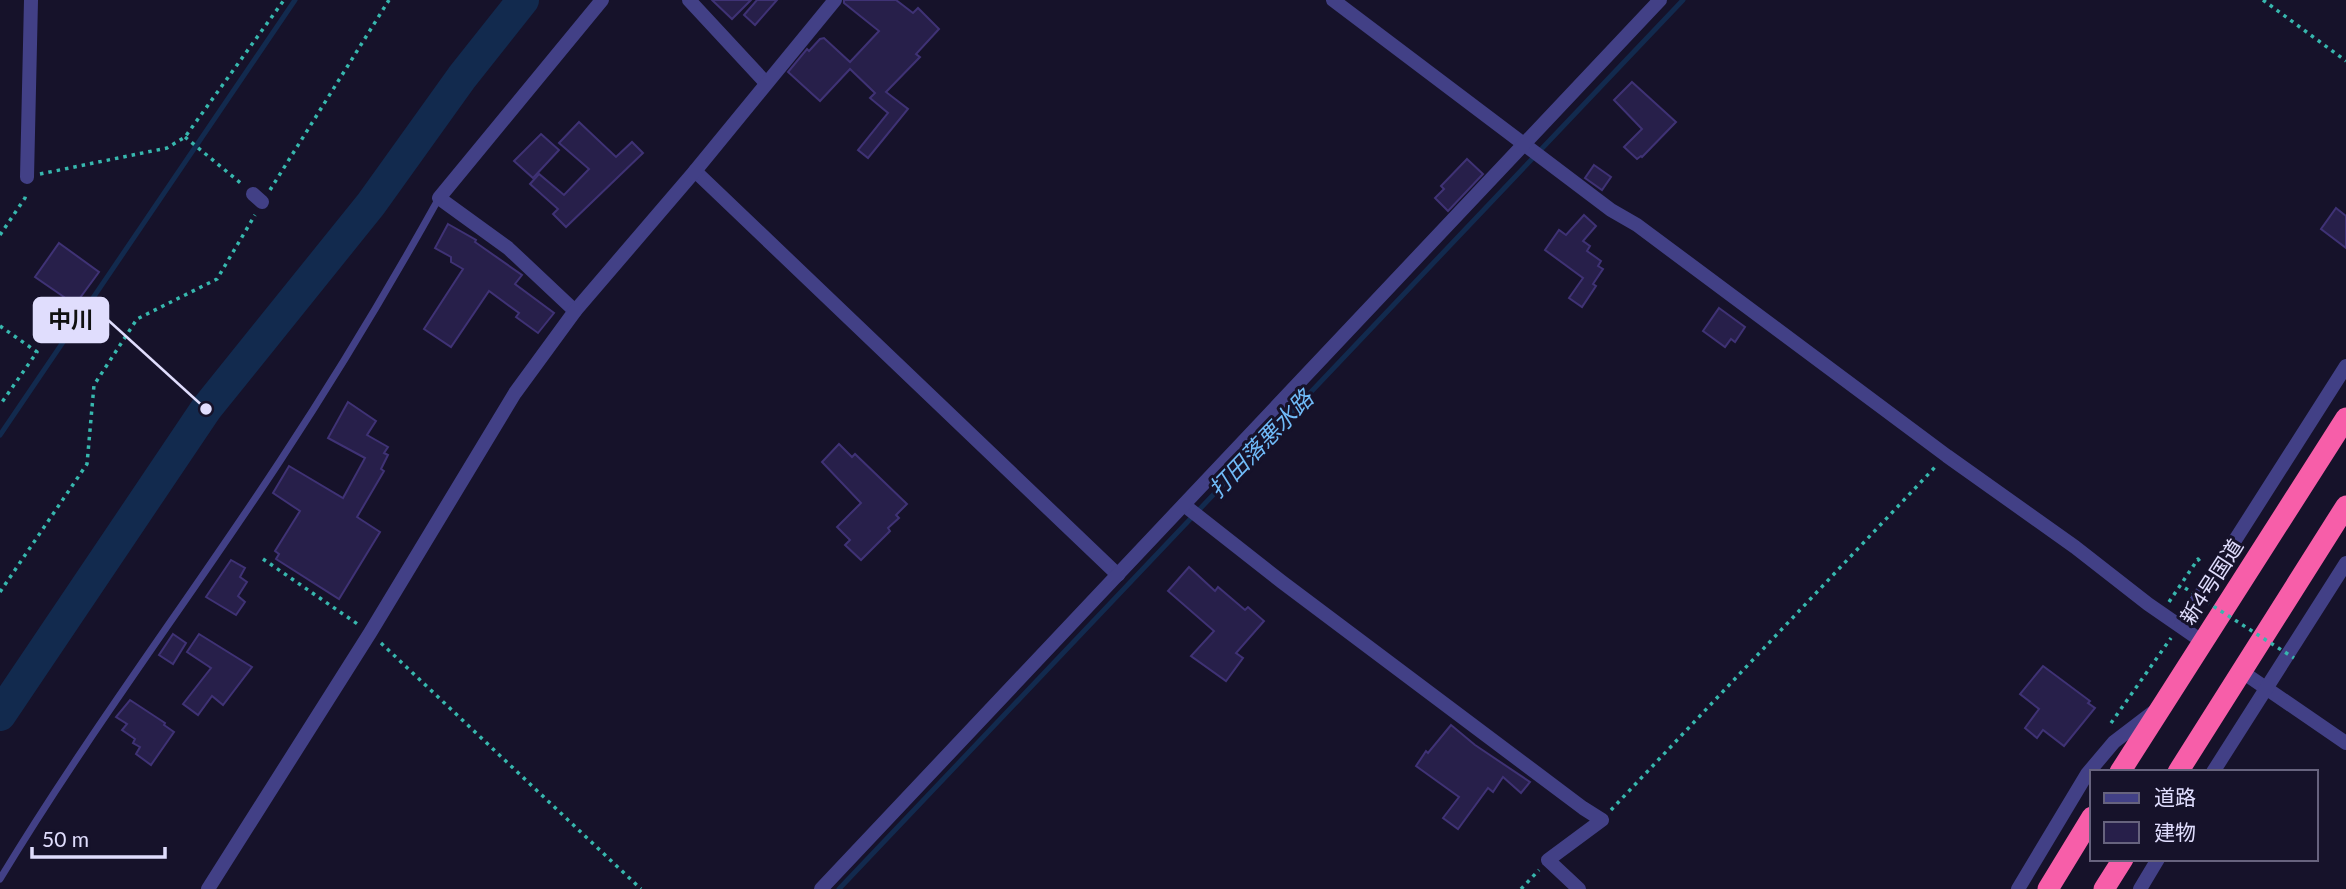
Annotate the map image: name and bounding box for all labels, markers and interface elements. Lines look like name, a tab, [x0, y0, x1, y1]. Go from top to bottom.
callout: 中川	[34, 298, 108, 342]
text: 中川	[48, 305, 94, 333]
water label: 打田落悪水路	[1202, 383, 1320, 503]
street label: 新4号国道	[2174, 534, 2247, 628]
legend	[2090, 770, 2318, 861]
text: 道路	[2154, 784, 2196, 809]
scale bar	[32, 816, 164, 860]
text: 建物	[2154, 819, 2196, 844]
text: 50 m	[42, 826, 89, 851]

